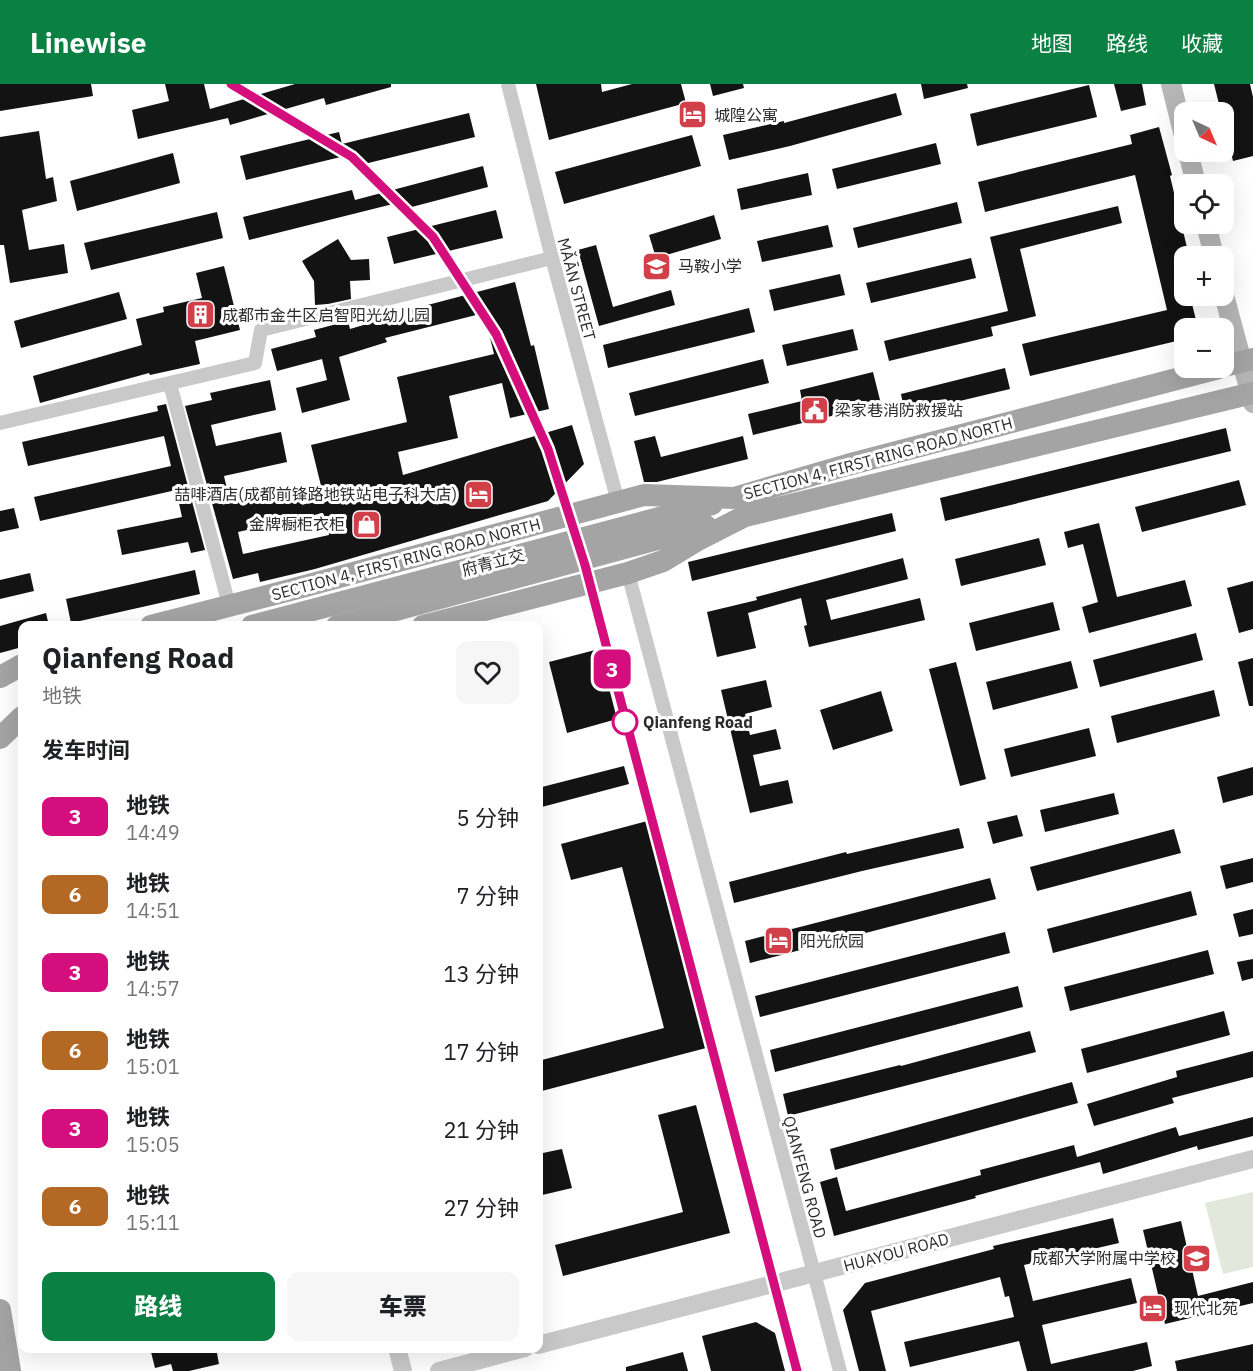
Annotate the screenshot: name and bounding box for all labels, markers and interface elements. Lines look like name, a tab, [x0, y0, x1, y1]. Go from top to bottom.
text: Linewise	[30, 24, 147, 61]
text: 地图	[1031, 29, 1073, 57]
text: 路线	[1106, 29, 1148, 57]
text: 收藏	[1181, 29, 1223, 57]
hotel icon: 城隍公寓	[677, 99, 709, 131]
north arrow	[1174, 102, 1234, 162]
map controls	[1174, 102, 1234, 378]
place label: 城隍公寓	[714, 105, 778, 125]
button: locate	[1174, 174, 1234, 234]
street label: MǍĀN STREET	[554, 236, 600, 342]
button: +	[1174, 246, 1234, 306]
school or university icon: 马鞍小学	[641, 250, 673, 282]
place label: 马鞍小学	[678, 256, 742, 276]
building icon: 成都市金牛区启智阳光幼儿园	[185, 299, 217, 331]
place label: 成都市金牛区启智阳光幼儿园	[222, 305, 430, 325]
button: −	[1174, 318, 1234, 378]
public building icon: 梁家巷消防救援站	[798, 394, 830, 426]
place label: 梁家巷消防救援站	[835, 400, 963, 420]
street label: SECTION 4, FIRST RING ROAD NORTH	[741, 412, 1015, 504]
hotel icon: 喆啡酒店(成都前锋路地铁站电子科大店)	[462, 478, 494, 510]
place label: 喆啡酒店(成都前锋路地铁站电子科大店)	[174, 484, 457, 504]
shop icon: 金牌橱柜衣柜	[350, 508, 382, 540]
street label: SECTION 4, FIRST RING ROAD NORTH	[269, 513, 543, 605]
place label: 金牌橱柜衣柜	[249, 514, 345, 534]
street label: 府青立交	[459, 544, 527, 580]
text: Qianfeng Road	[42, 639, 234, 676]
button: heart	[456, 641, 519, 704]
line badge: 3	[592, 650, 632, 688]
text: 3	[606, 655, 618, 683]
text: 地铁	[42, 682, 82, 709]
marker: Qianfeng Road	[612, 709, 638, 735]
place label: Qianfeng Road	[643, 712, 753, 732]
text: 发车时间	[42, 735, 130, 764]
text: 地铁	[126, 790, 170, 819]
text: 3	[69, 802, 81, 830]
text: 5 分钟	[457, 803, 519, 832]
text: 14:49	[126, 819, 180, 846]
text: 地铁	[126, 868, 170, 897]
text: 6	[69, 880, 81, 908]
text: 7 分钟	[457, 881, 519, 910]
text: 14:51	[126, 897, 180, 924]
hotel icon: 阳光欣园	[763, 925, 795, 957]
place label: 阳光欣园	[800, 931, 864, 951]
text: 地铁	[126, 946, 170, 975]
text: 3	[69, 958, 81, 986]
text: 13 分钟	[443, 959, 519, 988]
text: 14:57	[126, 975, 180, 1002]
text: 地铁	[126, 1024, 170, 1053]
text: 6	[69, 1036, 81, 1064]
text: 17 分钟	[443, 1037, 519, 1066]
text: 15:01	[126, 1053, 180, 1080]
text: 地铁	[126, 1102, 170, 1131]
text: 3	[69, 1114, 81, 1142]
street label: QIANFENG ROAD	[779, 1114, 831, 1240]
text: 21 分钟	[443, 1115, 519, 1144]
text: 15:05	[126, 1131, 180, 1158]
text: 地铁	[126, 1180, 170, 1209]
text: 6	[69, 1192, 81, 1220]
text: 27 分钟	[443, 1193, 519, 1222]
text: 15:11	[126, 1209, 180, 1236]
street label: HUAYOU ROAD	[841, 1228, 951, 1276]
school or university icon: 成都大学附属中学校	[1181, 1242, 1213, 1274]
place label: 成都大学附属中学校	[1032, 1248, 1176, 1268]
button: 路线	[42, 1272, 275, 1341]
button: 车票	[287, 1272, 519, 1341]
hotel icon: 现代北苑	[1137, 1292, 1169, 1324]
place label: 现代北苑	[1174, 1298, 1238, 1318]

